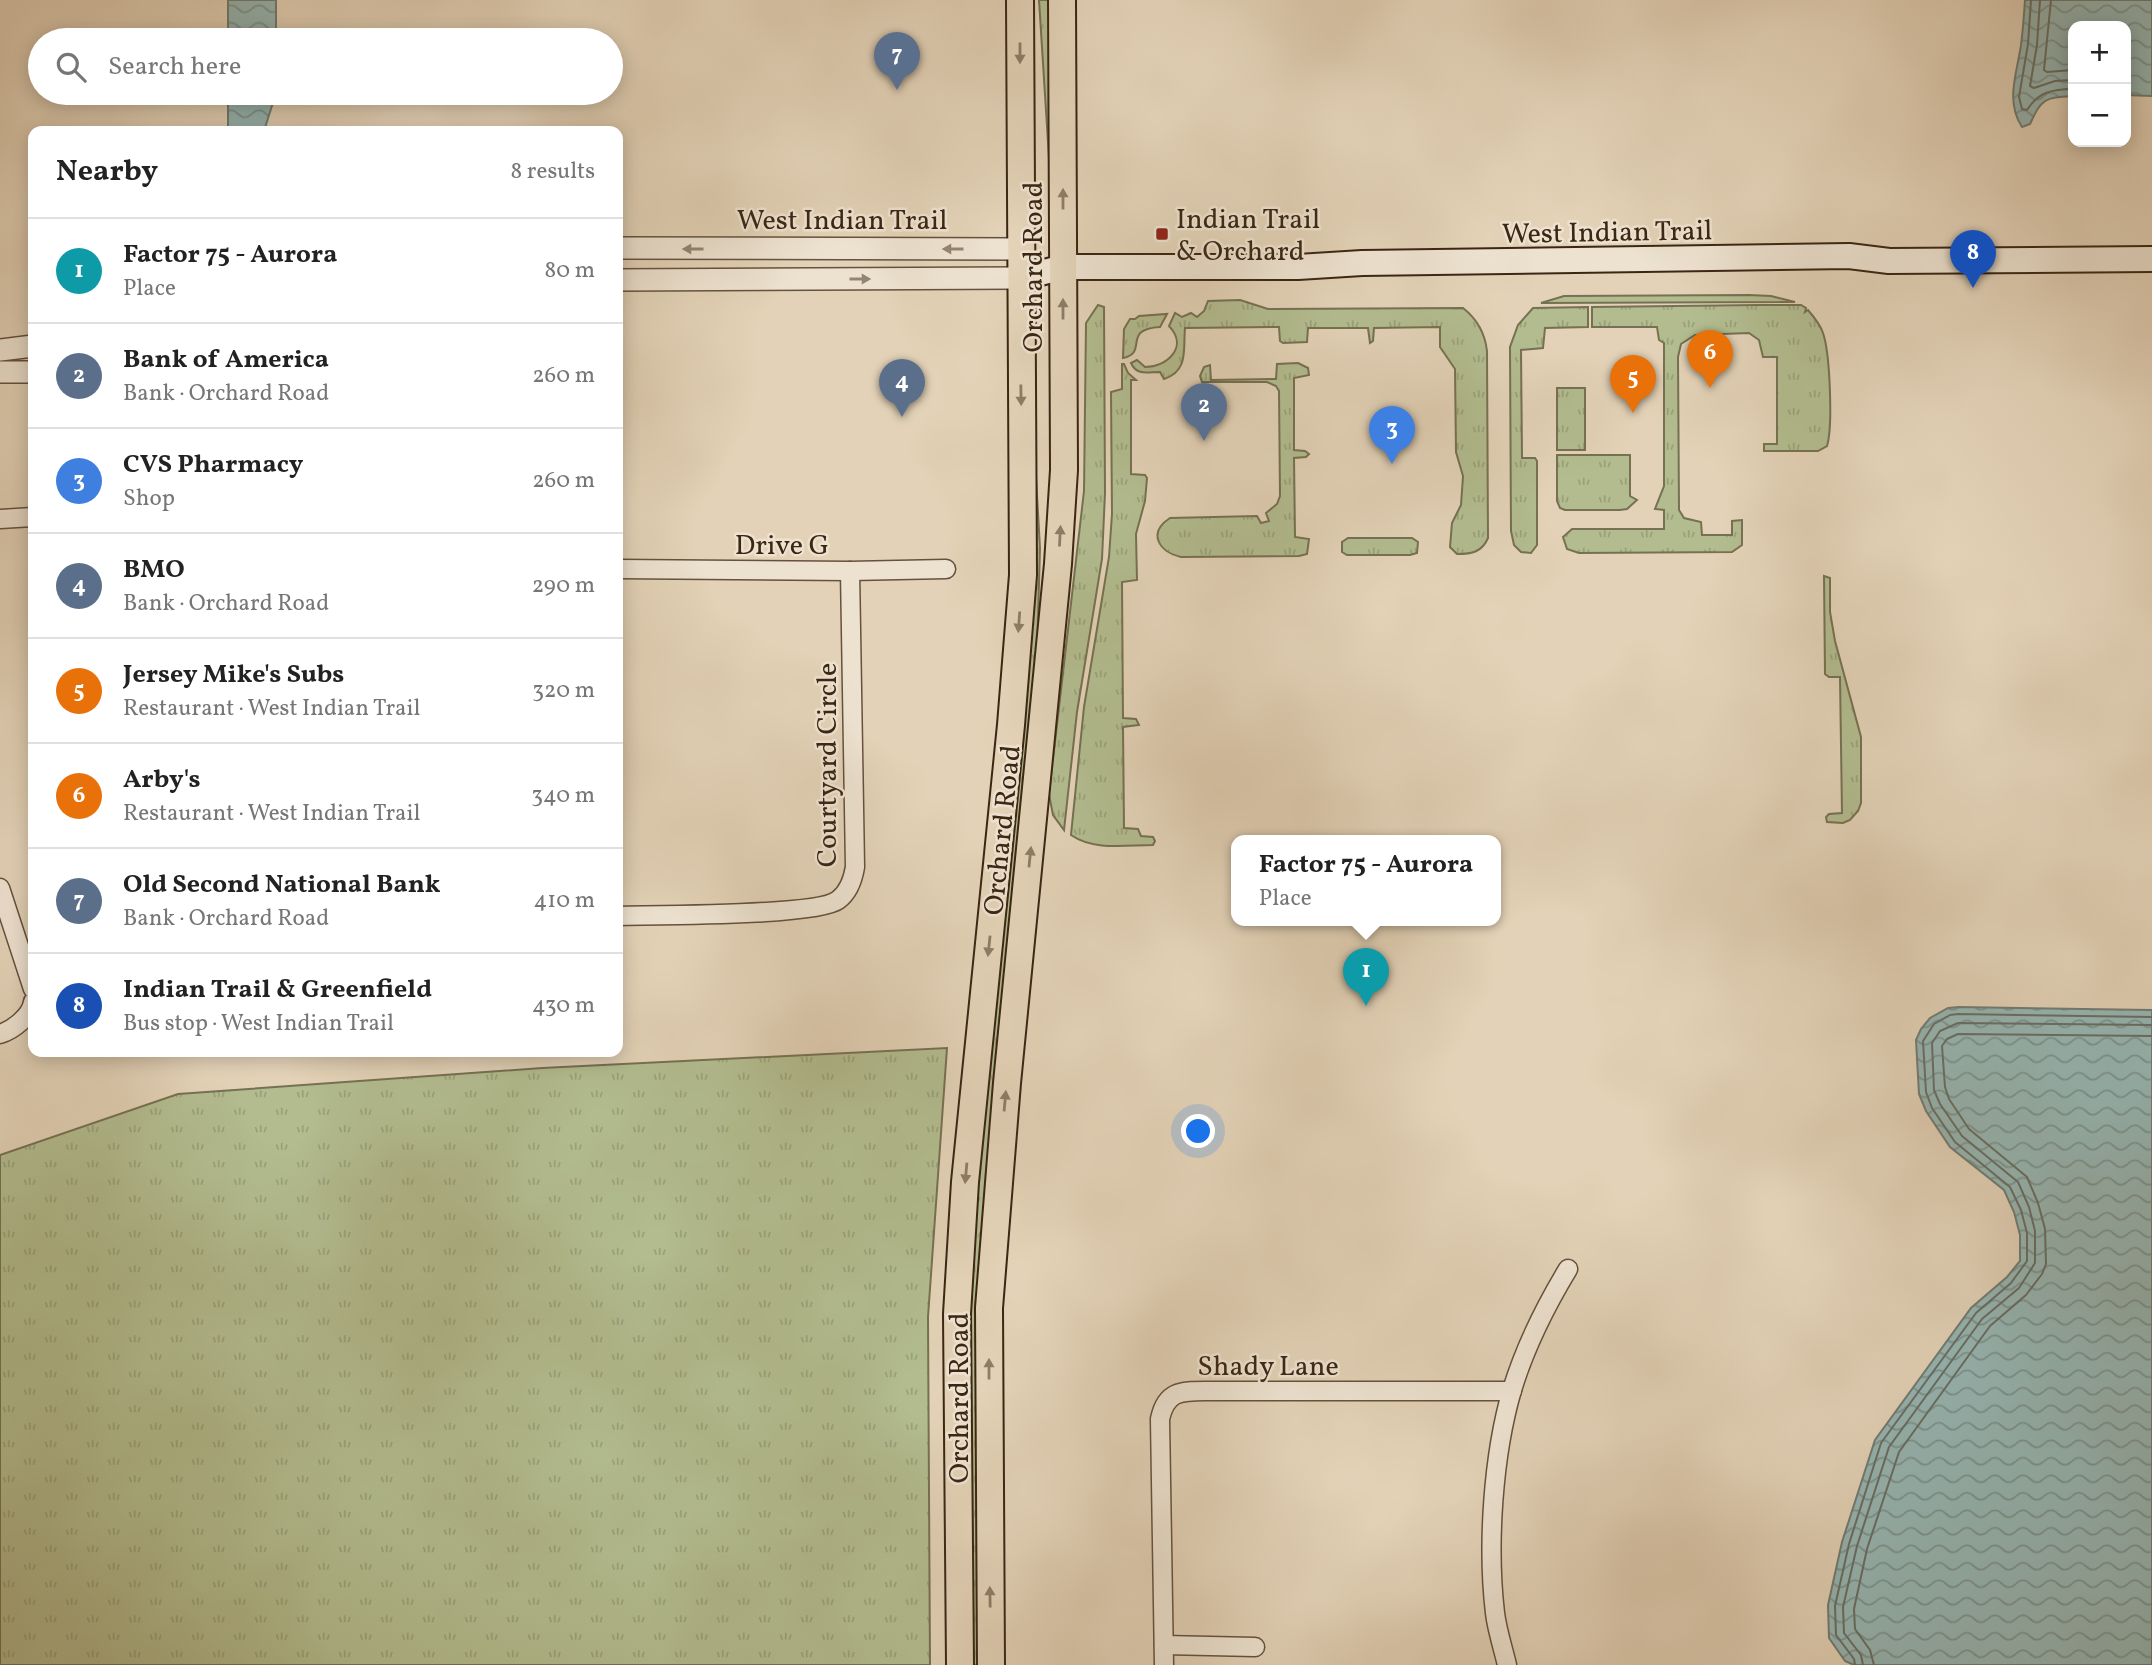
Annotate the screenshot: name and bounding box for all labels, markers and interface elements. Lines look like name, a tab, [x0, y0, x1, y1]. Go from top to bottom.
map controls	[2068, 21, 2131, 147]
button: +	[2068, 21, 2131, 84]
search box	[28, 28, 623, 105]
pin: 7	[874, 32, 920, 90]
one-way arrow	[1014, 43, 1026, 65]
icon: search	[52, 48, 90, 86]
text: Search here	[108, 49, 241, 85]
button: −	[2068, 84, 2131, 147]
text: Nearby	[56, 151, 158, 193]
text: 8 results	[511, 156, 595, 188]
street label: Orchard Road	[1015, 182, 1054, 353]
one-way arrow	[1057, 188, 1069, 210]
place label: Indian Trail & Orchard	[1176, 201, 1320, 272]
street label: West Indian Trail	[737, 202, 947, 241]
street label: West Indian Trail	[1501, 212, 1713, 255]
marker: Indian Trail & Orchard	[1154, 226, 1170, 242]
pin: 8	[1950, 230, 1996, 288]
text: Factor 75 - Aurora	[123, 237, 337, 273]
one-way arrow	[682, 243, 704, 255]
one-way arrow	[942, 243, 964, 255]
text: 1	[74, 255, 84, 287]
text: 80 m	[545, 255, 595, 287]
text: Place	[123, 273, 176, 305]
one-way arrow	[849, 273, 871, 285]
one-way arrow	[1057, 297, 1069, 319]
pin: 6	[1687, 330, 1733, 388]
text: Bank of America	[123, 342, 329, 378]
pin: 5	[1610, 355, 1656, 413]
pin: 4	[879, 359, 925, 417]
text: 2	[73, 360, 85, 392]
text: 260 m	[532, 360, 595, 392]
text: Bank · Orchard Road	[123, 378, 329, 410]
pin: 2	[1181, 383, 1227, 441]
one-way arrow	[1015, 384, 1026, 406]
pin: 3	[1369, 406, 1415, 464]
text: CVS Pharmacy	[123, 447, 303, 483]
text: 3	[73, 465, 85, 497]
text: 260 m	[532, 465, 595, 497]
text: Shop	[123, 483, 175, 515]
one-way arrow	[1055, 525, 1066, 547]
street label: Drive G	[735, 527, 829, 566]
text: BMO	[123, 552, 185, 588]
text: 4	[72, 570, 86, 602]
text: 290 m	[532, 570, 595, 602]
text: Bank · Orchard Road	[123, 588, 329, 620]
one-way arrow	[1014, 611, 1025, 633]
text: Jersey Mike's Subs	[123, 657, 344, 693]
street label: Courtyard Circle	[809, 663, 848, 867]
text: 5	[73, 675, 85, 707]
text: 320 m	[532, 675, 595, 707]
text: Restaurant · West Indian Trail	[123, 693, 420, 725]
street label: Orchard Road	[975, 743, 1032, 917]
text: Arby's	[123, 762, 201, 798]
text: 6	[73, 780, 85, 812]
text: 340 m	[531, 780, 595, 812]
text: Restaurant · West Indian Trail	[123, 798, 420, 830]
popup	[1231, 835, 1501, 926]
one-way arrow	[1025, 845, 1036, 867]
text: Factor 75 - Aurora	[1259, 847, 1473, 883]
text: Old Second National Bank	[123, 867, 441, 903]
text: Place	[1259, 883, 1312, 915]
text: 7	[74, 885, 85, 917]
text: 410 m	[534, 885, 595, 917]
text: Bank · Orchard Road	[123, 903, 329, 935]
one-way arrow	[983, 935, 994, 957]
pin: 1	[1343, 948, 1389, 1006]
text: Indian Trail & Greenfield	[123, 972, 432, 1008]
text: 8	[73, 990, 85, 1022]
text: 430 m	[532, 990, 595, 1022]
text: Bus stop · West Indian Trail	[123, 1008, 394, 1040]
one-way arrow	[1000, 1090, 1011, 1112]
your location	[1181, 1114, 1215, 1148]
one-way arrow	[960, 1162, 971, 1184]
street label: Orchard Road	[941, 1313, 980, 1484]
street label: Shady Lane	[1197, 1348, 1339, 1387]
one-way arrow	[983, 1358, 995, 1380]
one-way arrow	[984, 1586, 996, 1608]

